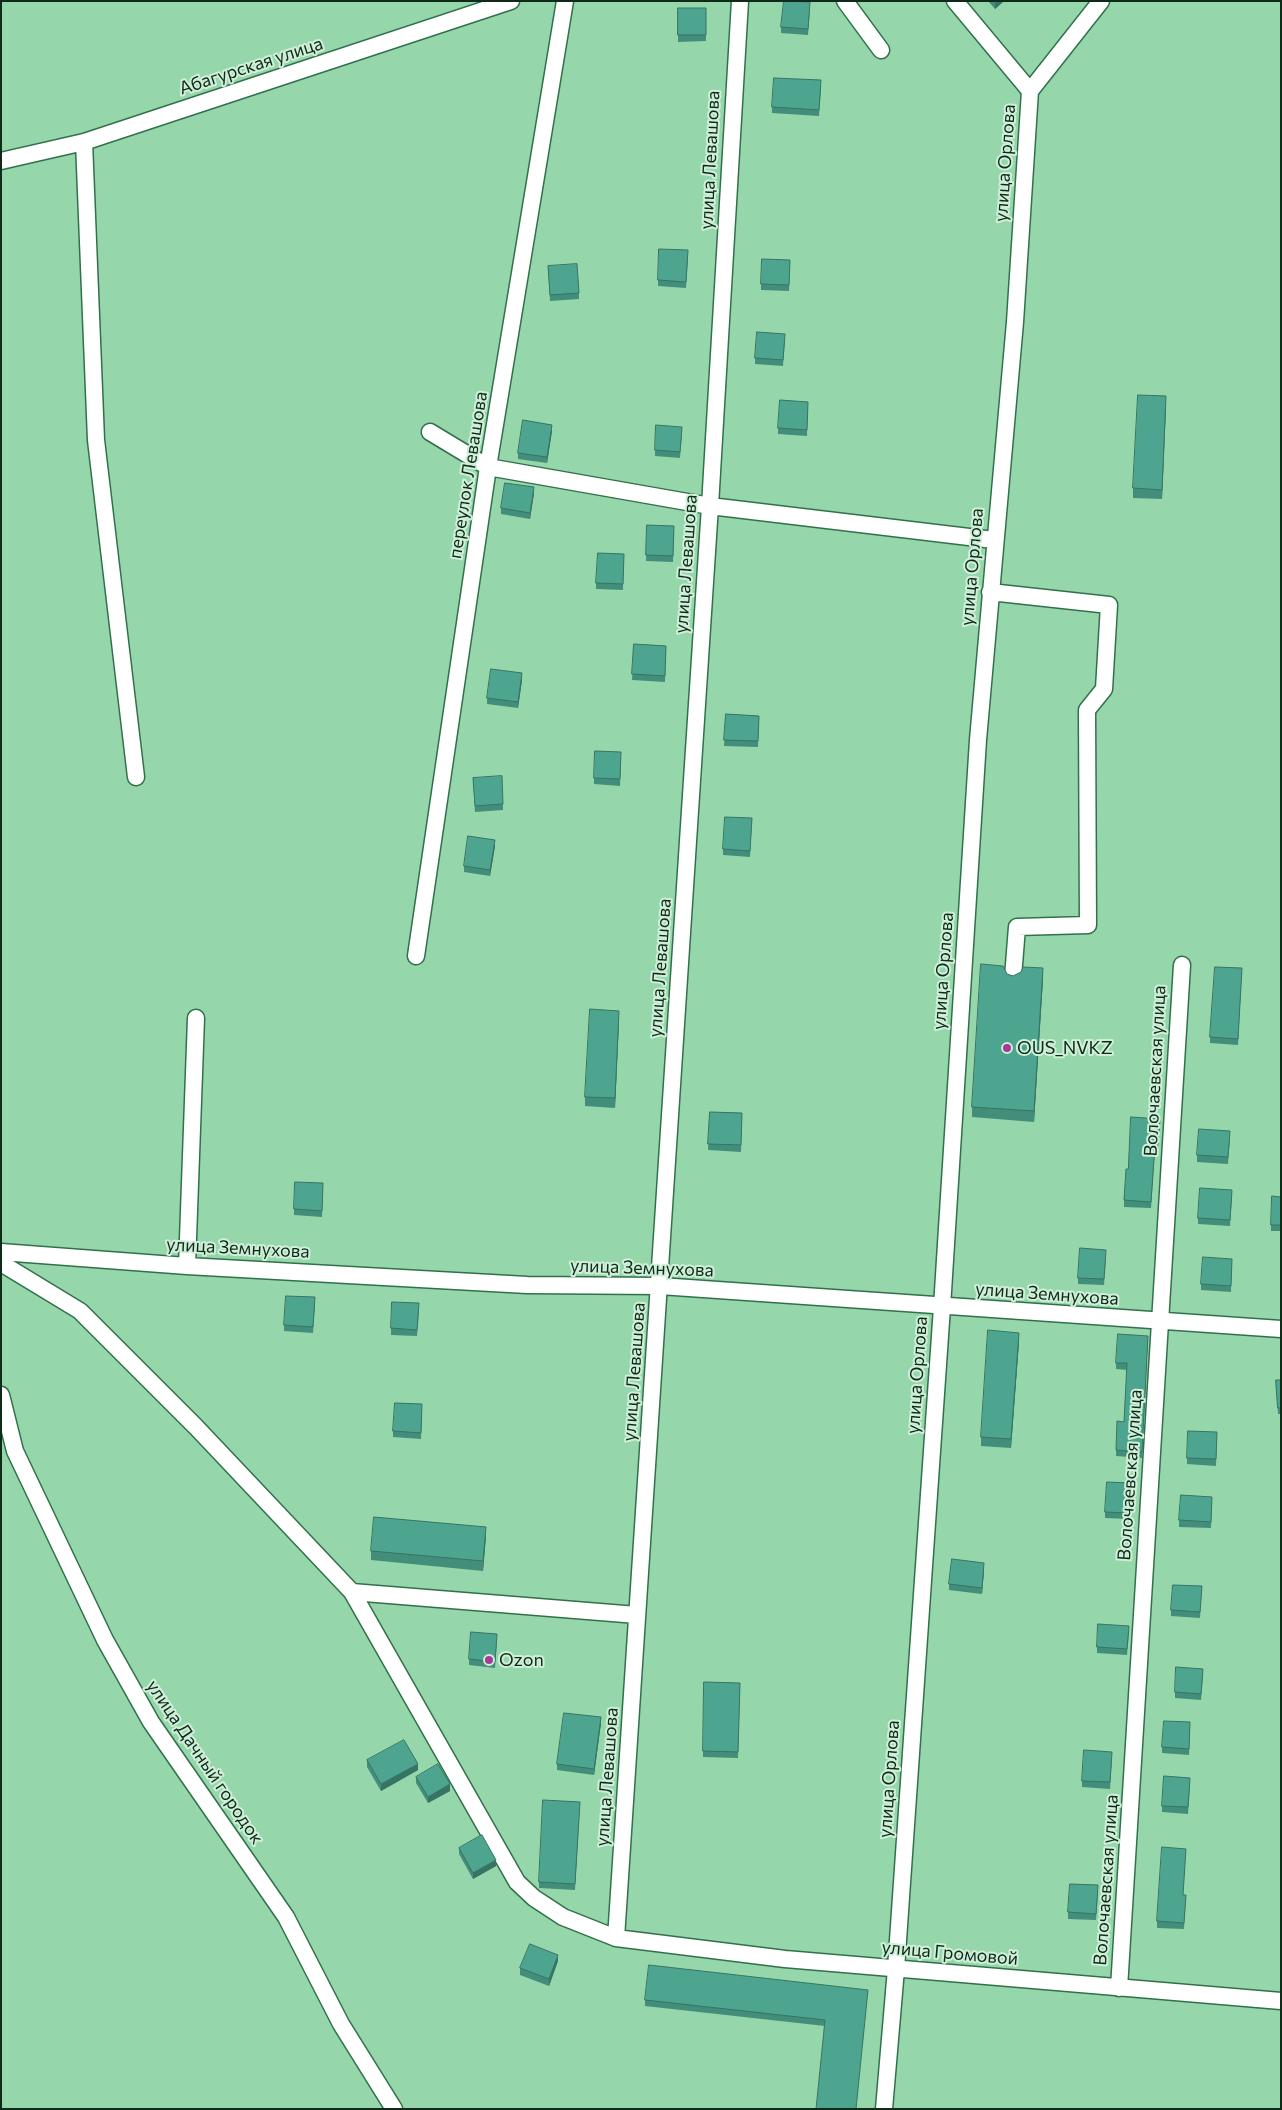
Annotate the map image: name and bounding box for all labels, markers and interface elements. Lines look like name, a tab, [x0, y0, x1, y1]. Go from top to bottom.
street label: Абагурская улица	[176, 33, 326, 99]
street label: улица Левашова	[696, 90, 724, 230]
street label: улица Орлова	[990, 103, 1020, 223]
street label: переулок Левашова	[444, 390, 492, 560]
street label: улица Левашова	[670, 494, 702, 634]
street label: улица Орлова	[956, 507, 988, 627]
street label: улица Левашова	[644, 898, 676, 1038]
street label: улица Орлова	[928, 911, 958, 1031]
street label: Волочаевская улица	[1140, 985, 1170, 1157]
place label: OUS_NVKZ	[1017, 1037, 1113, 1059]
marker: OUS_NVKZ	[1001, 1042, 1013, 1054]
street label: улица Земнухова	[166, 1233, 310, 1263]
street label: улица Земнухова	[570, 1255, 714, 1281]
street label: улица Земнухова	[975, 1278, 1119, 1310]
street label: улица Левашова	[618, 1302, 650, 1442]
street label: улица Орлова	[902, 1315, 932, 1435]
street label: Волочаевская улица	[1113, 1389, 1147, 1561]
place label: Ozon	[499, 1649, 544, 1671]
marker: Ozon	[483, 1654, 495, 1666]
street label: улица Дачный городок	[142, 1676, 268, 1848]
street label: улица Левашова	[591, 1707, 623, 1847]
street label: улица Орлова	[874, 1719, 904, 1839]
street label: Волочаевская улица	[1089, 1794, 1123, 1966]
street label: улица Громовой	[881, 1936, 1019, 1970]

